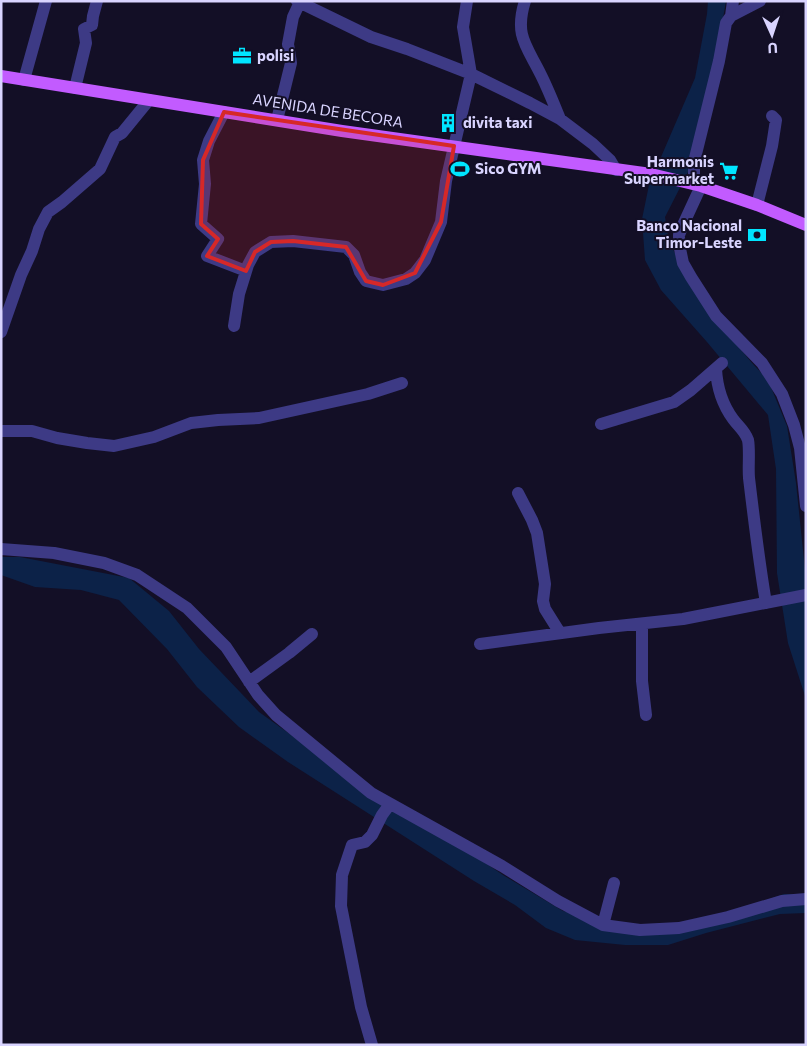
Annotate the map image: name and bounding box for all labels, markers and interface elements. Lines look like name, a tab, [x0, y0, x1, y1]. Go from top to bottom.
north arrow	[747, 10, 797, 60]
text: U	[767, 40, 778, 57]
office icon: polisi	[231, 45, 253, 67]
place label: polisi	[257, 46, 294, 64]
street label: AVENIDA DE BECORA	[252, 89, 405, 131]
building icon: divita taxi	[437, 112, 459, 134]
place label: divita taxi	[463, 113, 532, 131]
place label: Harmonis Supermarket	[624, 152, 714, 187]
sports icon: Sico GYM	[449, 158, 471, 180]
place label: Sico GYM	[475, 159, 542, 177]
supermarket icon: Harmonis Supermarket	[718, 160, 740, 182]
place label: Banco Nacional Timor-Leste	[636, 216, 742, 251]
bank icon: Banco Nacional Timor-Leste	[746, 224, 768, 246]

